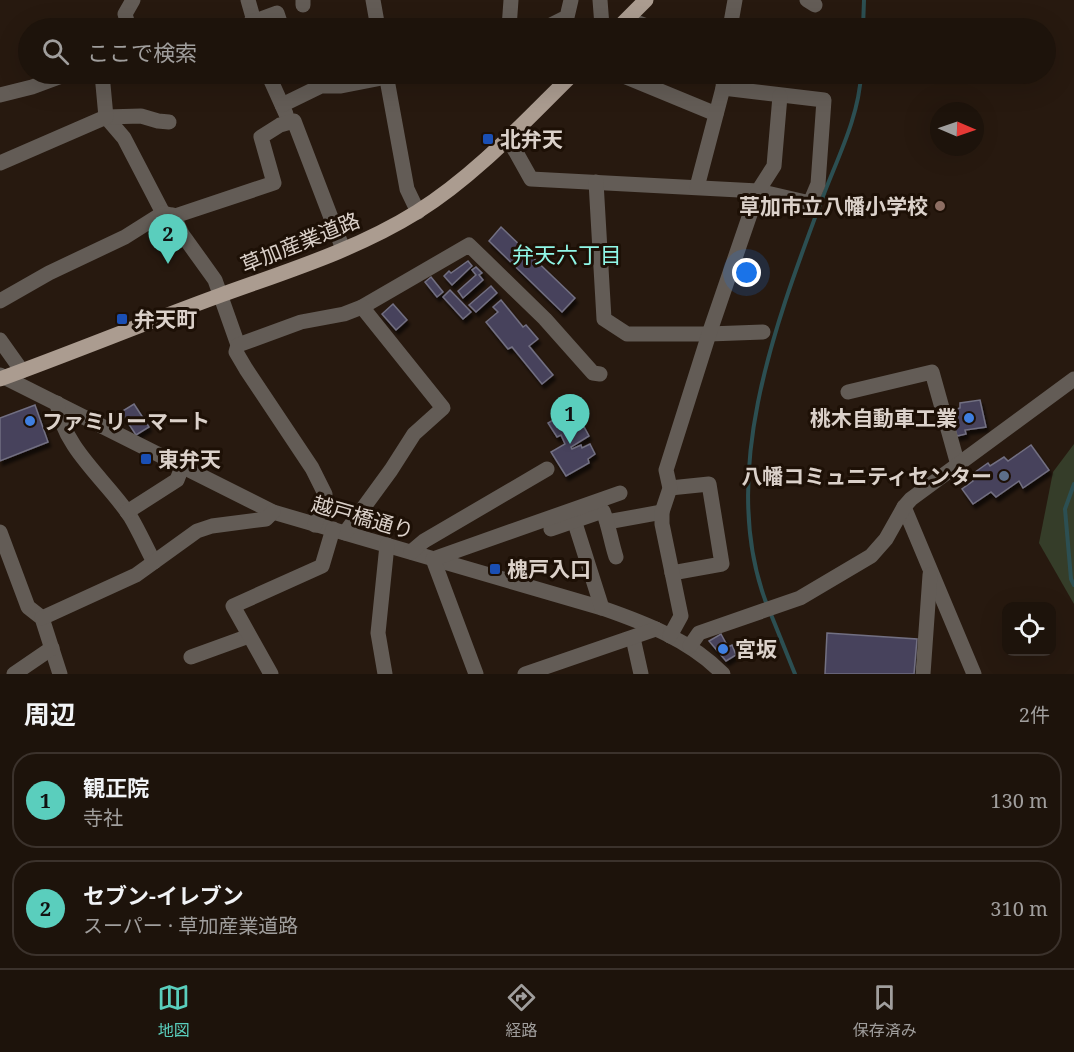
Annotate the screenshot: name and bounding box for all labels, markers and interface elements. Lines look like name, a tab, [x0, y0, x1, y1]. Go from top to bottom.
search box	[18, 18, 1056, 84]
icon: search	[39, 35, 72, 68]
text: ここで検索	[87, 37, 197, 67]
north arrow	[930, 102, 984, 156]
place label: 北弁天	[500, 125, 563, 153]
marker: 北弁天	[481, 132, 495, 146]
place label: 草加市立八幡小学校	[739, 192, 928, 220]
marker: 草加市立八幡小学校	[933, 199, 947, 213]
street label: 草加産業道路	[236, 205, 364, 279]
pin: 2	[148, 214, 188, 264]
district label: 弁天六丁目	[512, 239, 622, 269]
your location	[732, 258, 761, 287]
place label: 弁天町	[134, 305, 197, 333]
marker: 弁天町	[115, 312, 129, 326]
pin: 1	[550, 394, 590, 444]
place label: 桃木自動車工業	[810, 404, 957, 432]
place label: ファミリーマート	[42, 407, 210, 435]
marker: 桃木自動車工業	[962, 411, 976, 425]
marker: ファミリーマート	[23, 414, 37, 428]
place label: 東弁天	[158, 445, 221, 473]
marker: 東弁天	[139, 452, 153, 466]
place label: 八幡コミュニティセンター	[741, 462, 992, 490]
marker: 八幡コミュニティセンター	[997, 469, 1011, 483]
street label: 越戸橋通り	[309, 489, 417, 545]
place label: 槐戸入口	[507, 555, 591, 583]
marker: 槐戸入口	[488, 562, 502, 576]
map controls	[1002, 602, 1056, 656]
button: locate	[1002, 602, 1056, 656]
place label: 宮坂	[735, 635, 777, 663]
marker: 宮坂	[716, 642, 730, 656]
text: 周辺	[24, 696, 76, 732]
text: 2件	[1019, 701, 1050, 728]
text: 観正院	[83, 772, 149, 802]
text: 1	[40, 787, 51, 814]
text: 130 m	[990, 787, 1048, 814]
text: 寺社	[83, 804, 123, 831]
text: セブン-イレブン	[83, 880, 244, 910]
text: 2	[40, 895, 51, 922]
text: 310 m	[990, 895, 1048, 922]
text: スーパー · 草加産業道路	[83, 912, 298, 939]
tab: 地図	[157, 981, 190, 1041]
tab: 経路	[505, 981, 538, 1041]
tab: 保存済み	[853, 981, 917, 1041]

